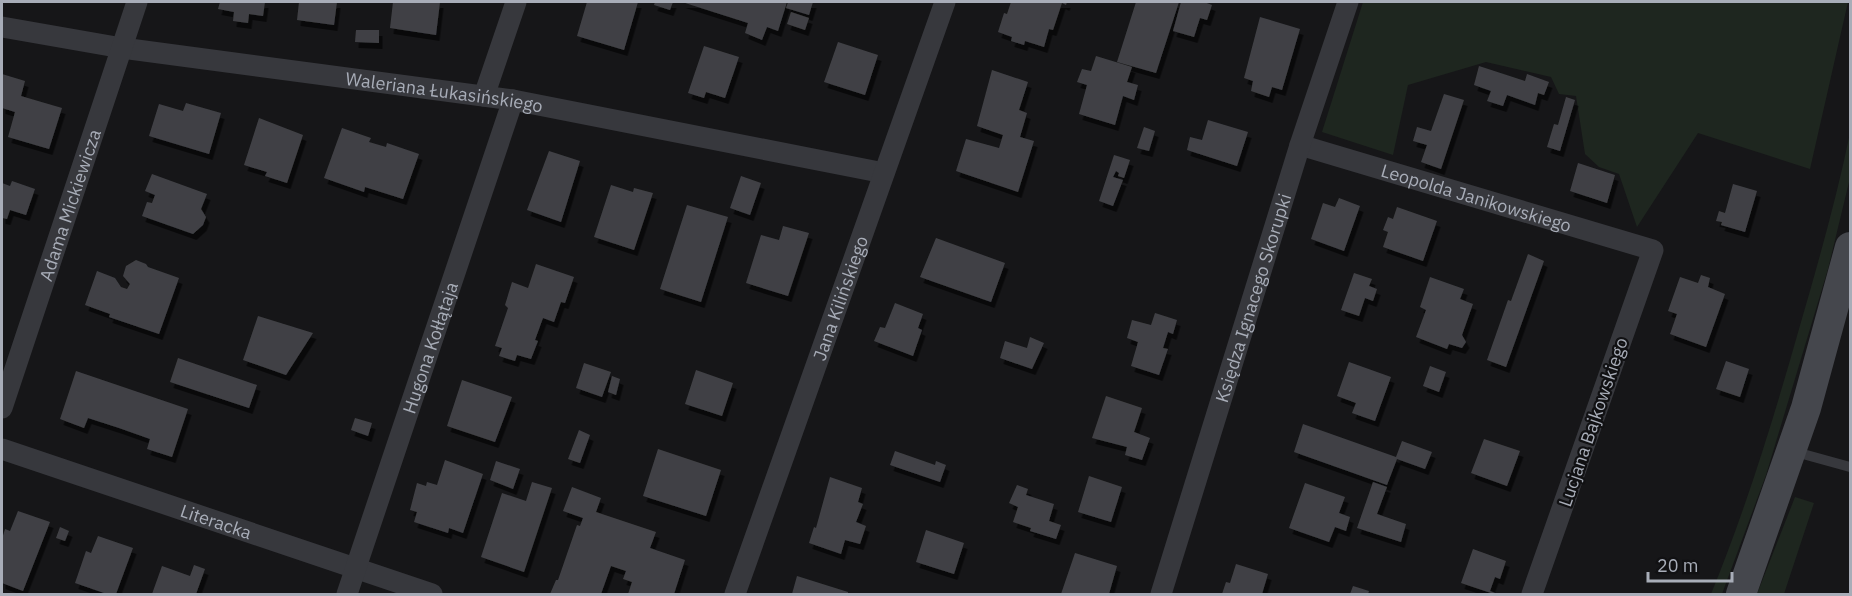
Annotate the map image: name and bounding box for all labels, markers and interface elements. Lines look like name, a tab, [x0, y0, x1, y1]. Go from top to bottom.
street label: Waleriana Łukasińskiego	[344, 66, 545, 117]
street label: Adama Mickiewicza	[34, 126, 106, 284]
street label: Leopolda Janikowskiego	[1379, 158, 1574, 237]
street label: Księdza Ignacego Skorupki	[1210, 191, 1296, 405]
street label: Jana Kilińskiego	[807, 233, 873, 363]
street label: Hugona Kołłątaja	[397, 278, 463, 416]
street label: Lucjana Bajkowskiego	[1553, 334, 1633, 510]
street label: Literacka	[177, 499, 255, 544]
scale bar	[1648, 545, 1732, 583]
text: 20 m	[1657, 554, 1699, 577]

